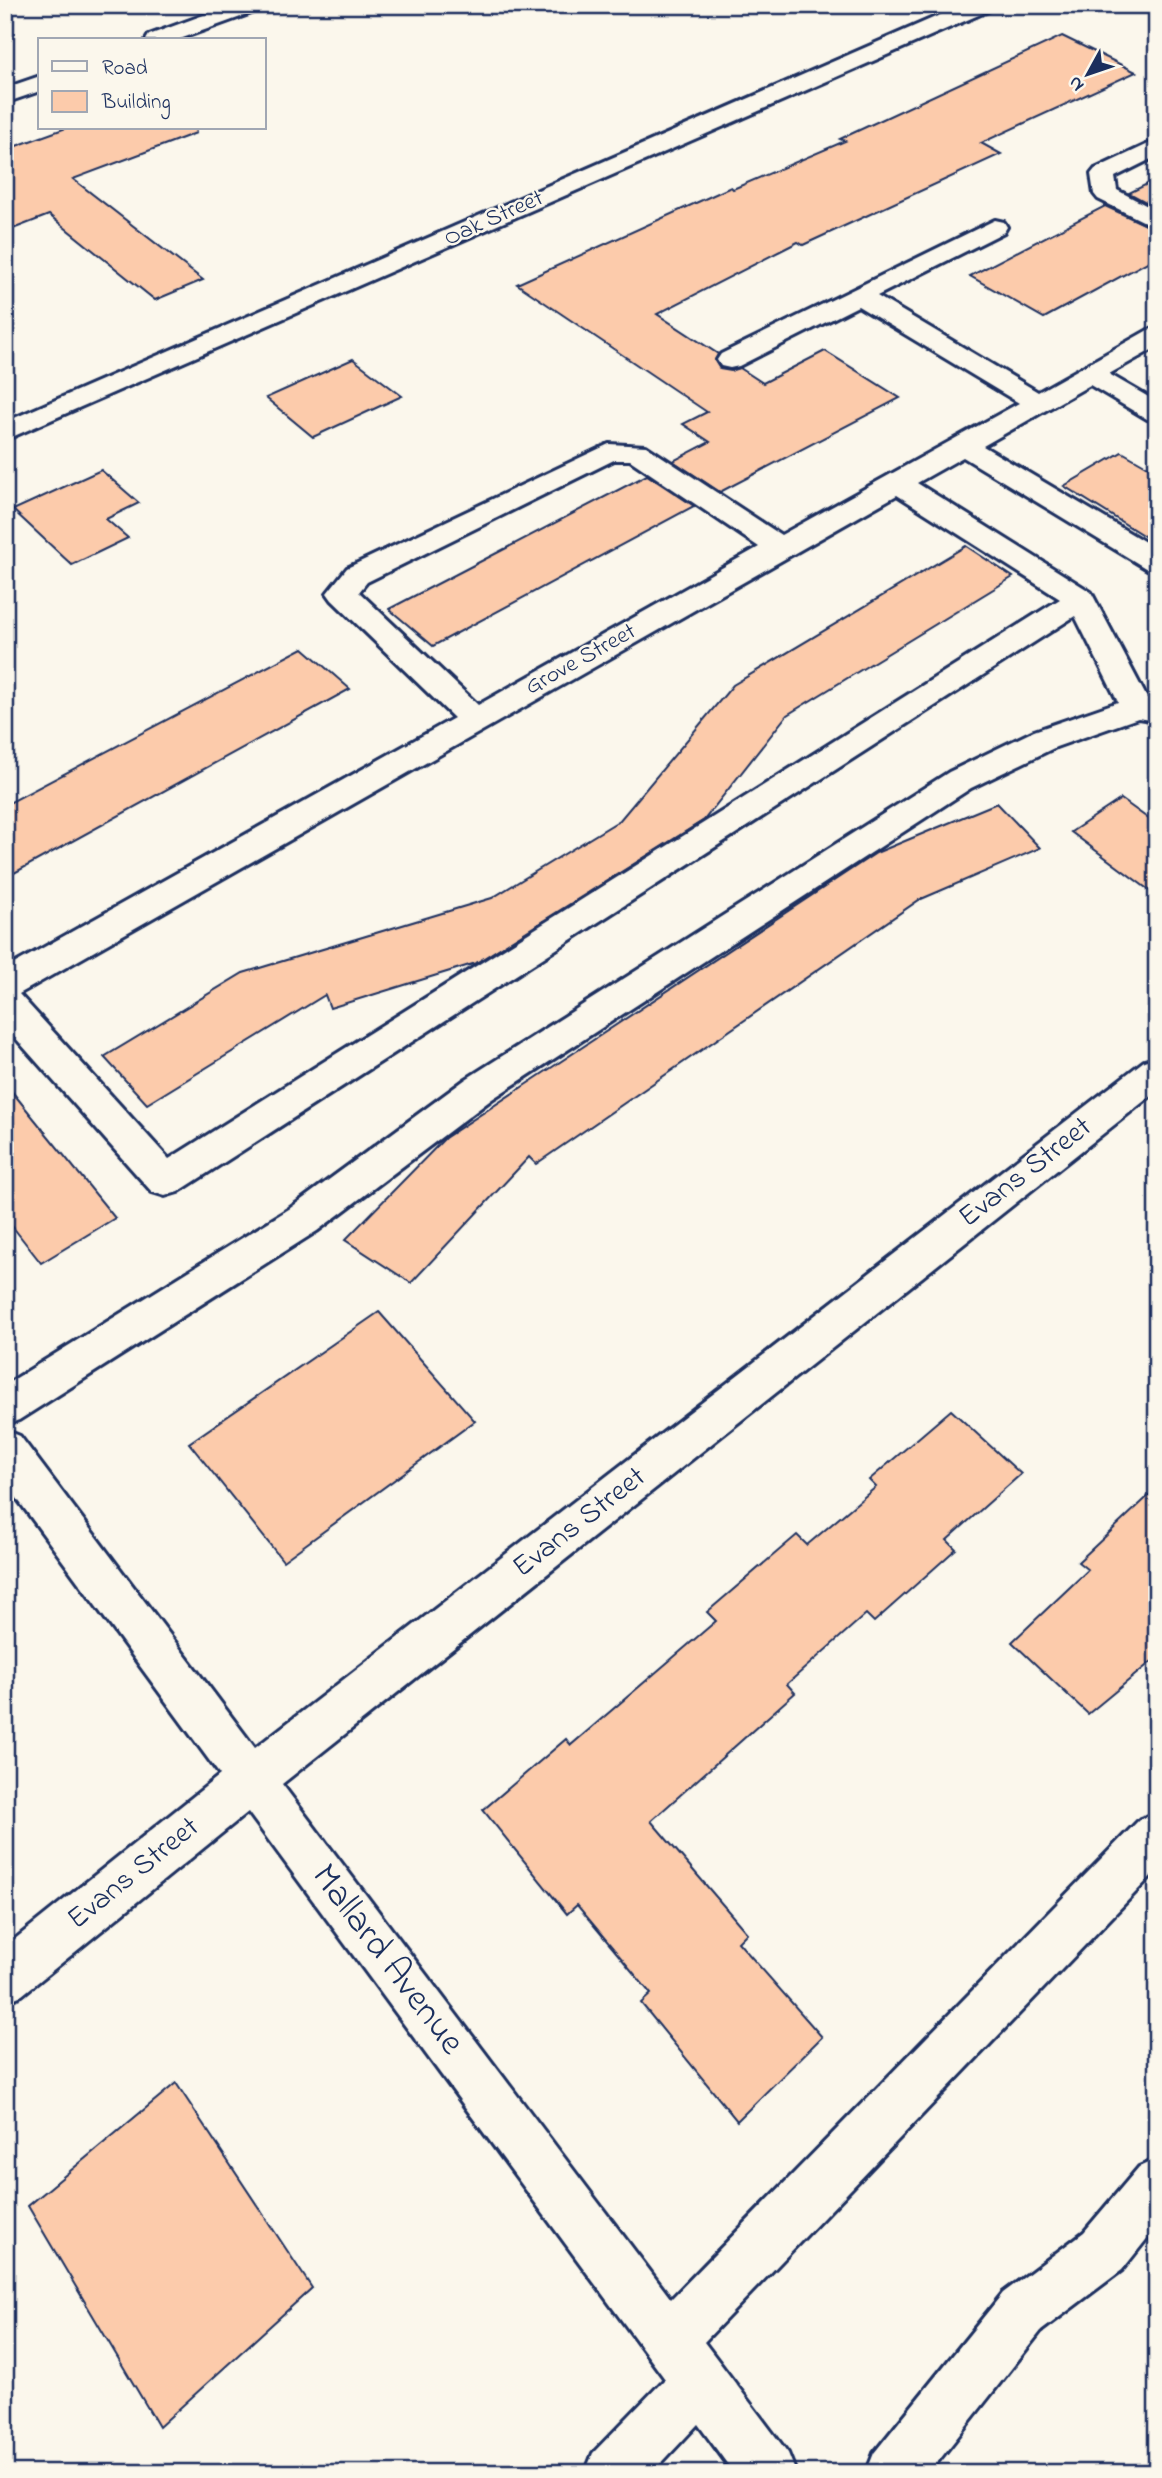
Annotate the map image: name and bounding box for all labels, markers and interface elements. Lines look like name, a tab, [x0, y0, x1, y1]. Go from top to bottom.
legend	[38, 38, 266, 130]
north arrow	[1054, 38, 1124, 108]
text: Road	[102, 54, 148, 84]
text: N	[1062, 70, 1091, 97]
text: Building	[101, 88, 171, 120]
street label: Oak Street	[439, 182, 549, 256]
street label: Grove Street	[519, 615, 643, 705]
street label: Evans Street	[950, 1107, 1102, 1239]
street label: Evans Street	[504, 1457, 656, 1589]
street label: Evans Street	[58, 1807, 210, 1941]
street label: Mallard Avenue	[297, 1853, 477, 2067]

